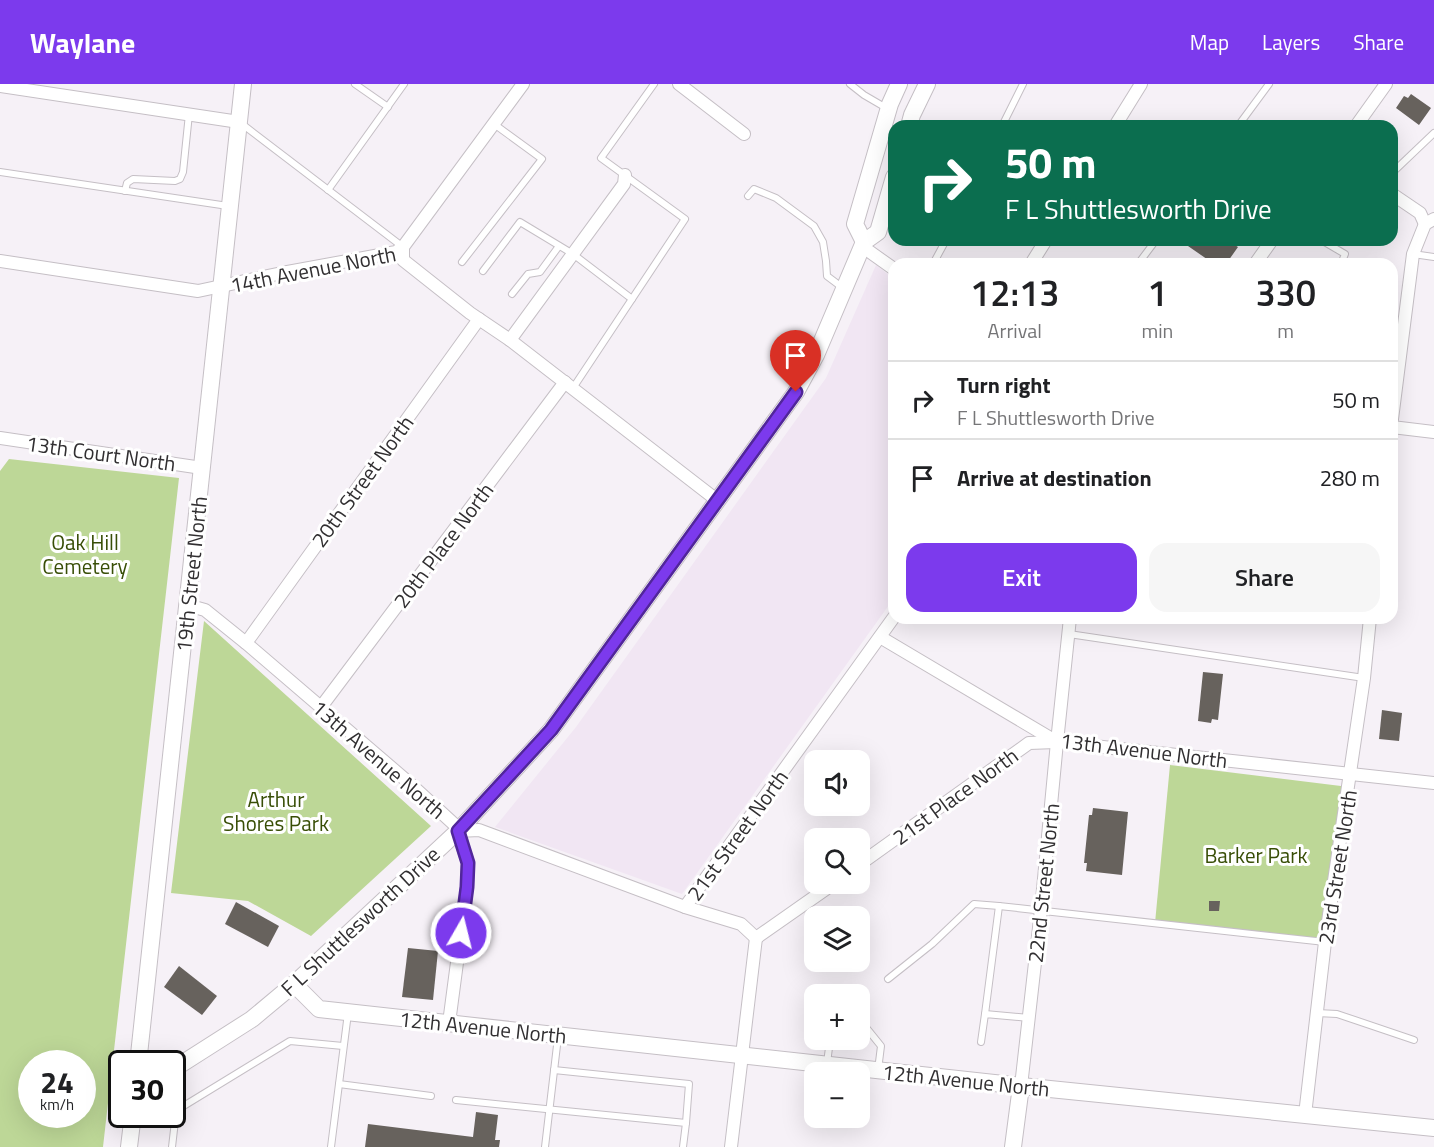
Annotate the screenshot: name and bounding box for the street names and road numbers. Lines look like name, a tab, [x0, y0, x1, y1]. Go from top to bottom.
street label: 14th Avenue North	[227, 237, 399, 301]
street label: 20th Street North	[303, 408, 421, 554]
street label: 13th Court North	[24, 427, 178, 479]
street label: 20th Place North	[385, 475, 501, 615]
street label: 19th Street North	[167, 494, 215, 654]
street label: 13th Avenue North	[305, 692, 453, 826]
street label: 13th Avenue North	[1059, 724, 1229, 776]
street label: 21st Place North	[886, 739, 1024, 853]
street label: 21st Street North	[678, 763, 796, 907]
street label: 23rd Street North	[1309, 787, 1365, 947]
street label: 22nd Street North	[1019, 802, 1067, 964]
street label: F L Shuttlesworth Drive	[273, 839, 447, 1003]
street label: 12th Avenue North	[398, 1002, 568, 1052]
street label: 12th Avenue North	[881, 1055, 1051, 1105]

